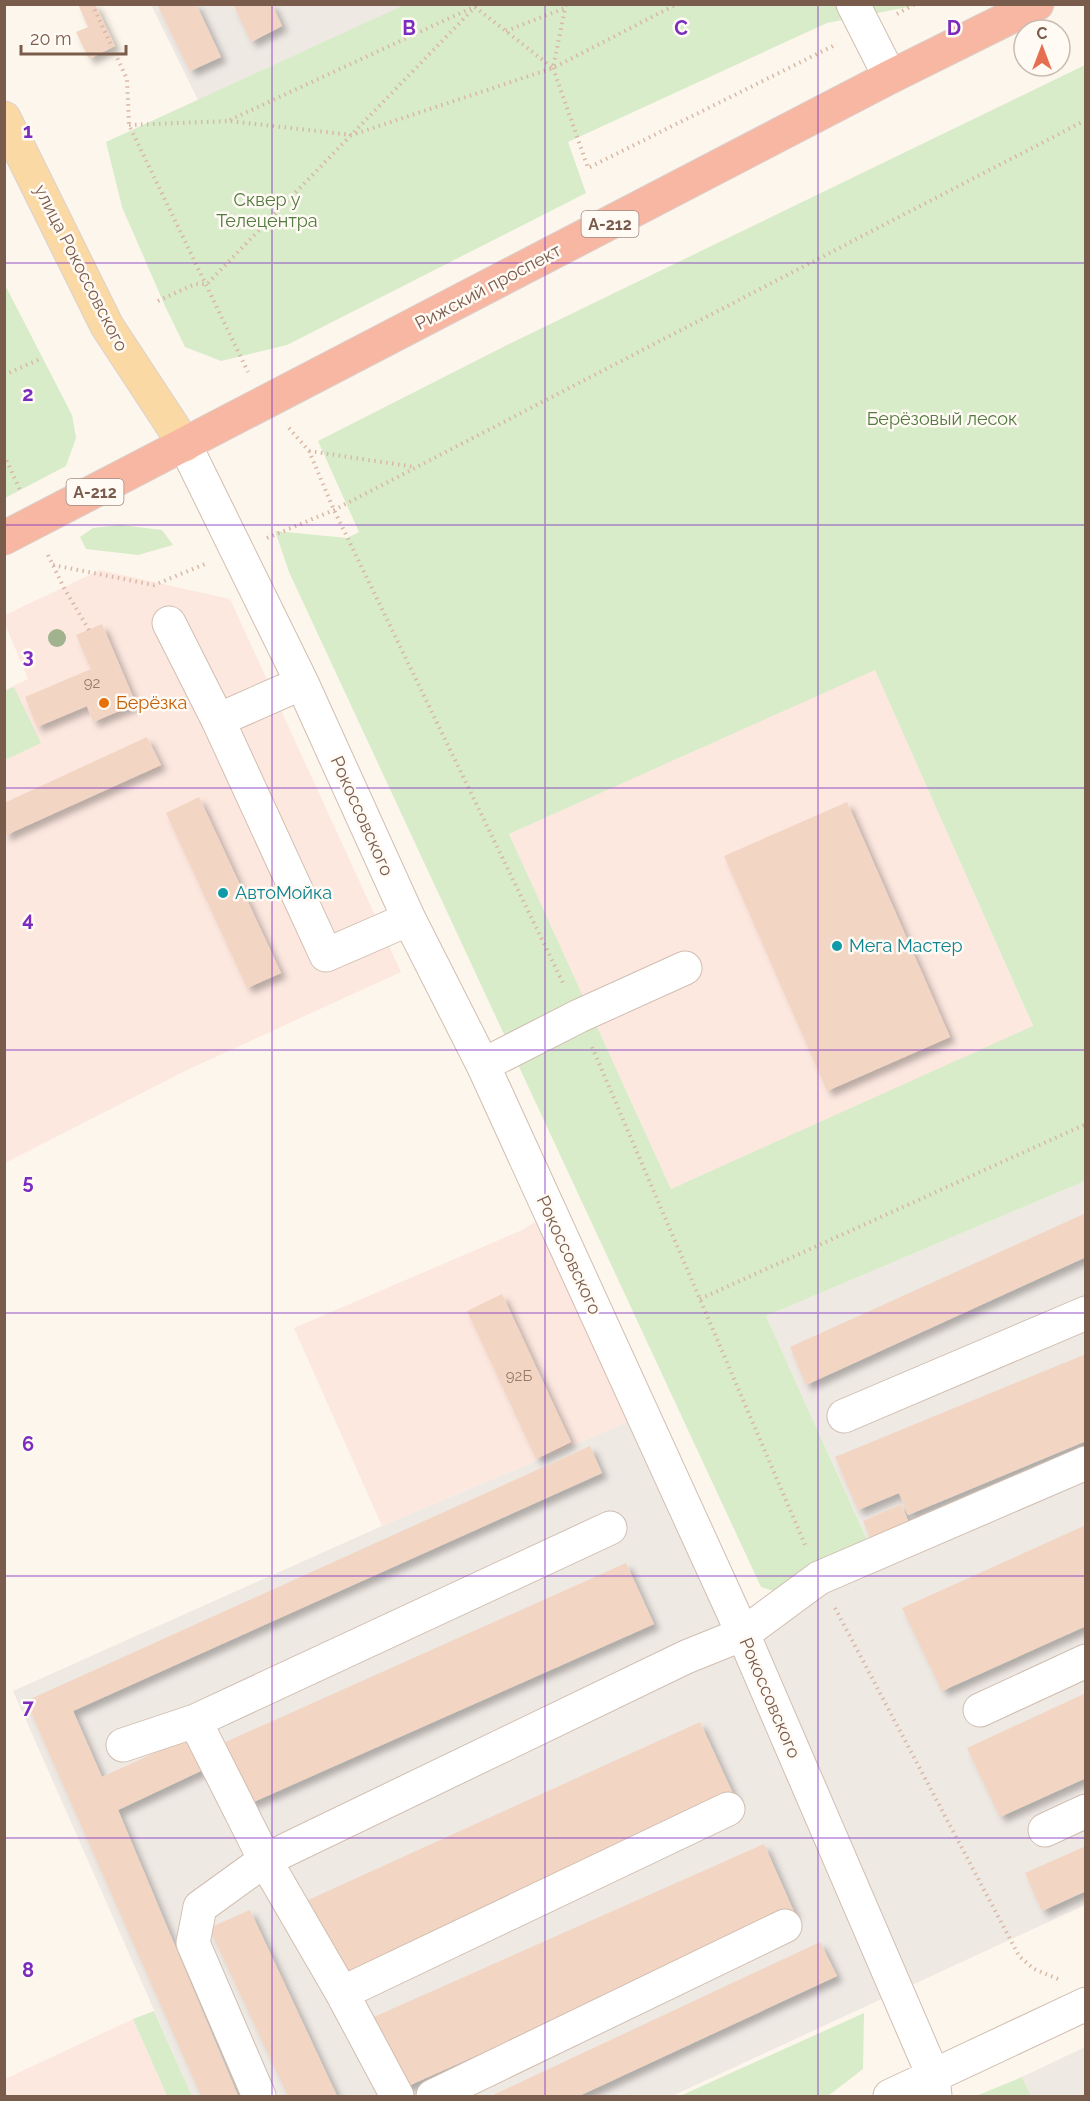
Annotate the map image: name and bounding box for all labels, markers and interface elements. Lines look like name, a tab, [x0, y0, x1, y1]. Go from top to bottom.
text: B	[402, 16, 416, 40]
text: C	[674, 16, 688, 40]
text: D	[947, 16, 961, 40]
scale bar	[21, 18, 126, 56]
north arrow	[1012, 18, 1072, 78]
text: С	[1037, 24, 1048, 43]
text: 20 m	[30, 28, 72, 49]
text: 1	[23, 119, 33, 143]
street label: улица Рокоссовского	[30, 181, 133, 355]
park label: Сквер у Телецентра	[216, 189, 318, 231]
road number: А-212	[582, 211, 638, 237]
street label: Рижский проспект	[411, 239, 565, 334]
text: 2	[22, 382, 34, 406]
park label: Берёзовый лесок	[867, 408, 1017, 429]
road number: А-212	[66, 479, 124, 505]
text: 3	[22, 644, 34, 668]
house number: 92	[84, 674, 100, 692]
place label: Берёзка	[116, 692, 187, 713]
marker: Берёзка	[97, 696, 111, 710]
street label: Рокоссовского	[327, 753, 398, 879]
place label: АвтоМойка	[235, 882, 332, 903]
marker: АвтоМойка	[216, 886, 230, 900]
text: 4	[22, 907, 34, 931]
place label: Мега Мастер	[849, 935, 963, 956]
marker: Мега Мастер	[830, 939, 844, 953]
text: 5	[22, 1170, 34, 1194]
street label: Рокоссовского	[533, 1192, 606, 1318]
house number: 92Б	[506, 1367, 532, 1385]
text: 6	[22, 1432, 34, 1456]
street label: Рокоссовского	[736, 1634, 805, 1761]
text: 7	[22, 1695, 34, 1719]
text: 8	[22, 1958, 34, 1982]

